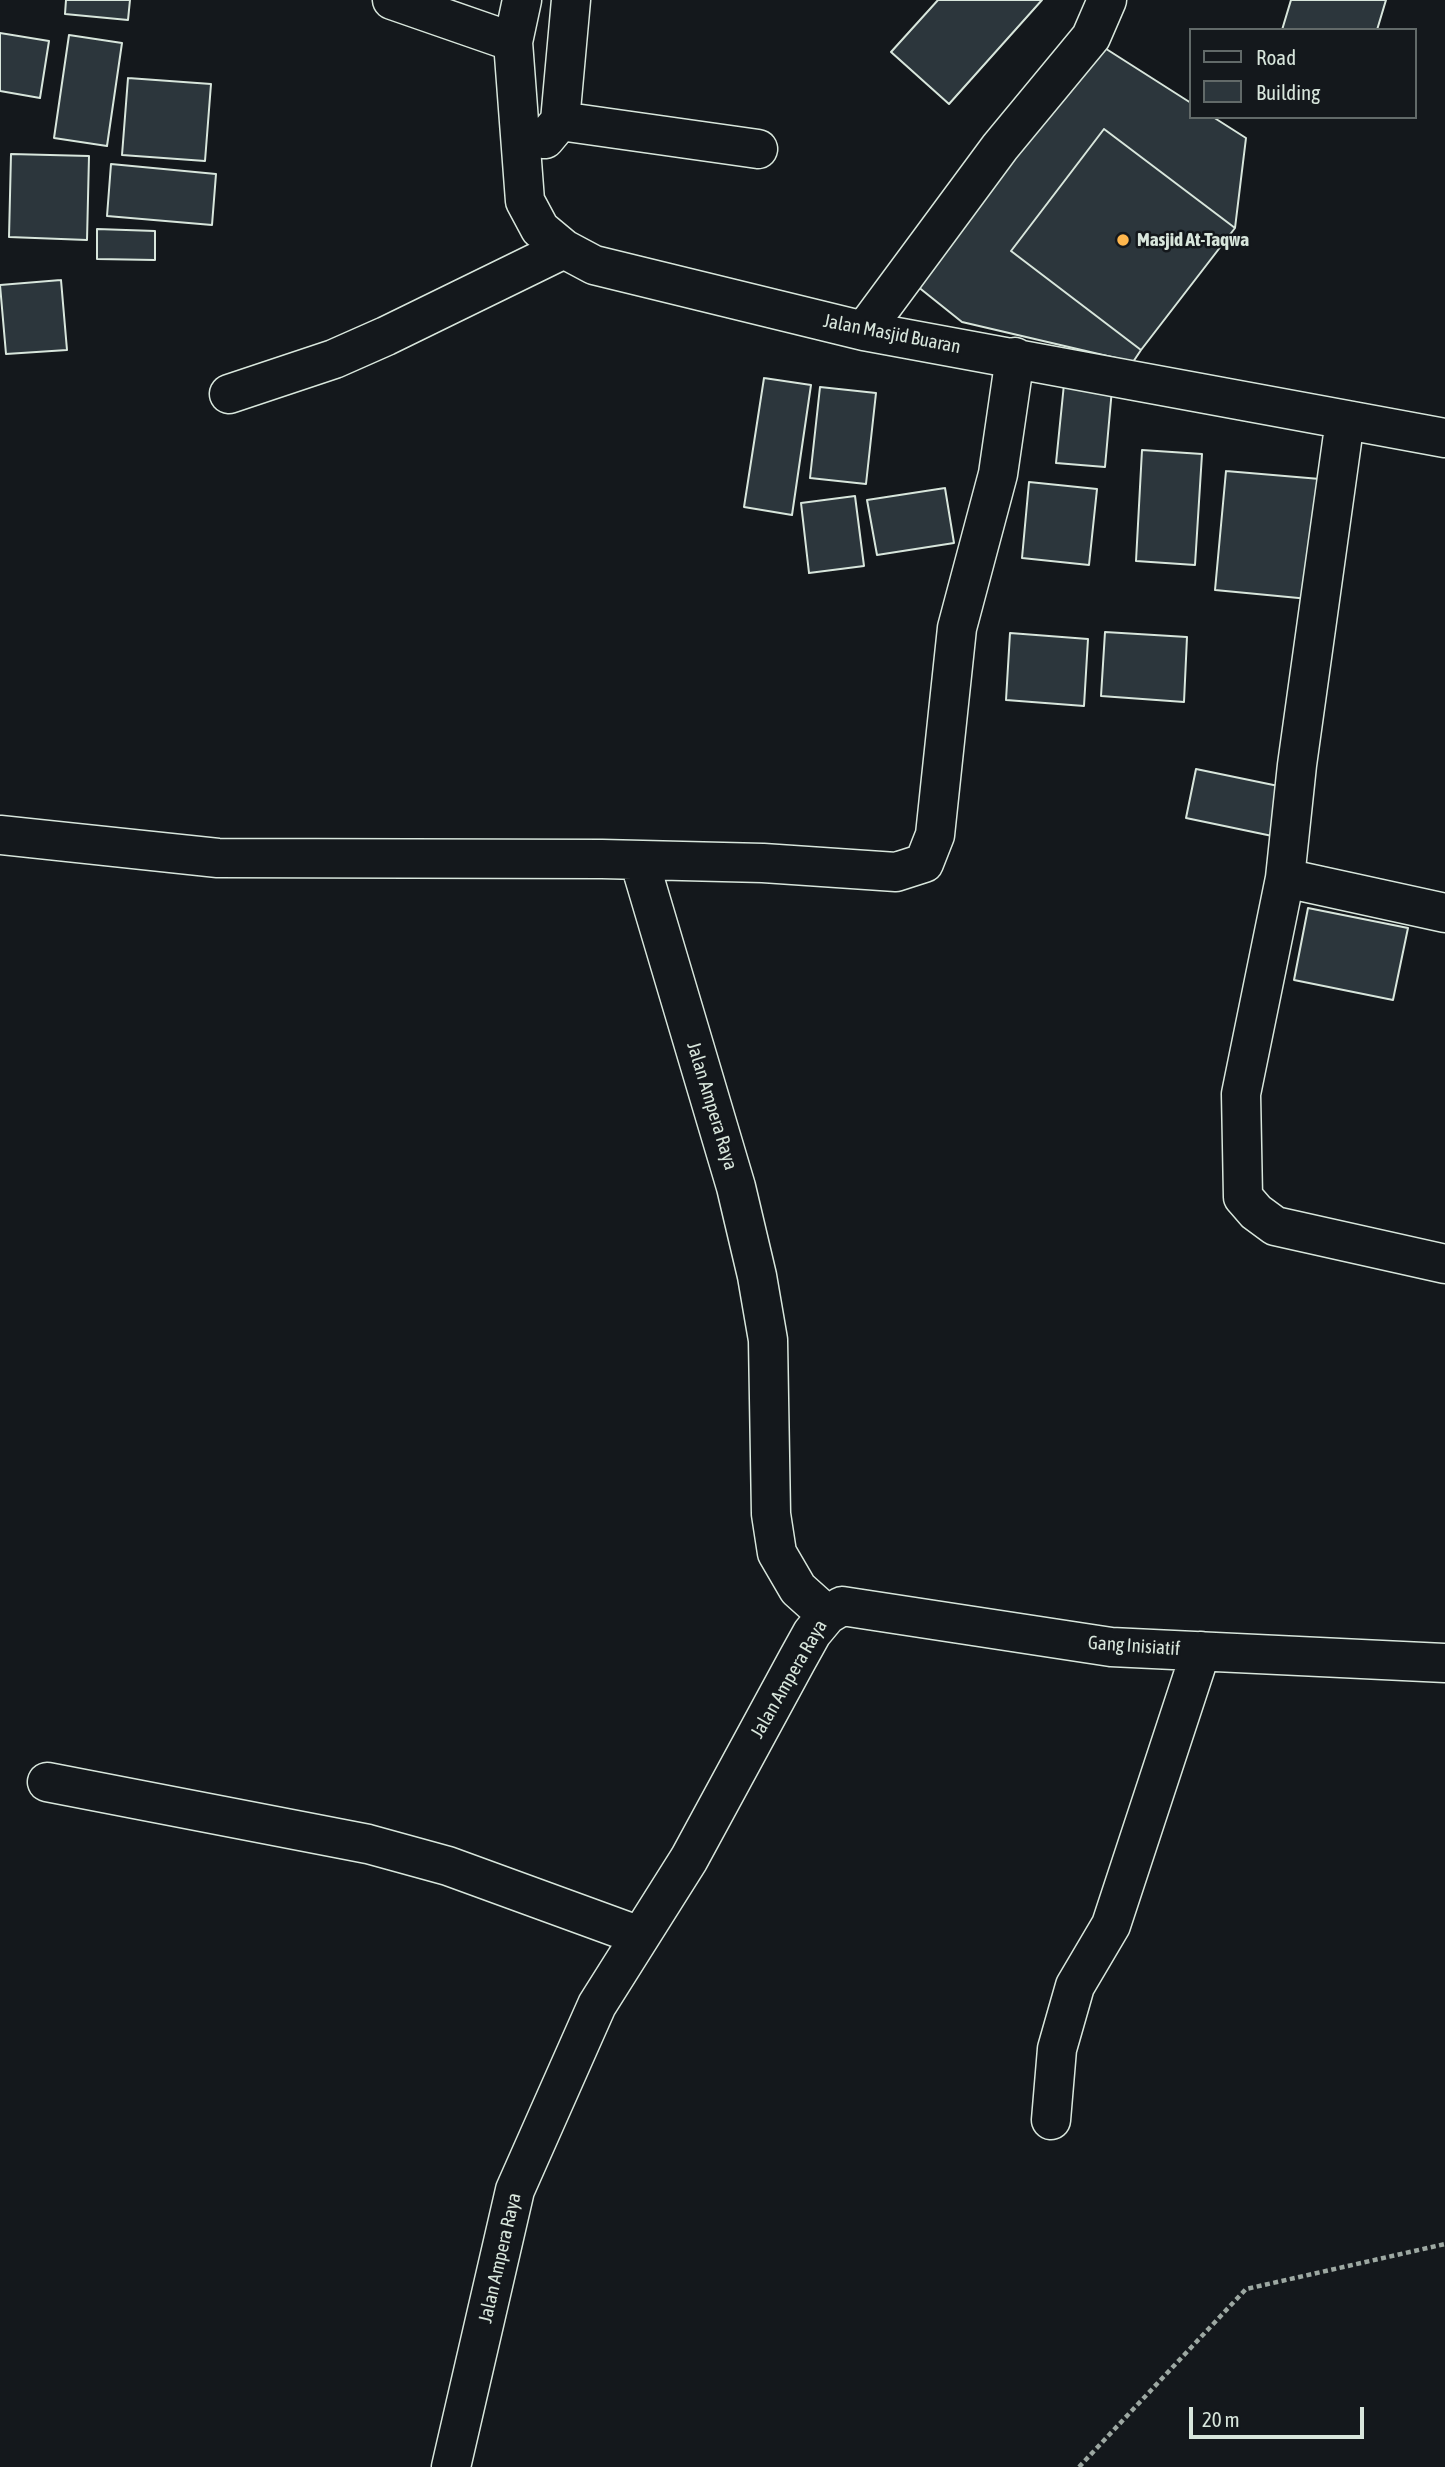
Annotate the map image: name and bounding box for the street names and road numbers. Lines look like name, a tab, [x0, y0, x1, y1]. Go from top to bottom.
street label: Jalan Masjid Buaran	[821, 309, 963, 359]
street label: Jalan Ampera Raya	[682, 1039, 742, 1173]
street label: Jalan Ampera Raya	[746, 1616, 832, 1742]
street label: Gang Inisiatif	[1087, 1631, 1181, 1661]
street label: Jalan Ampera Raya	[474, 2191, 526, 2325]

